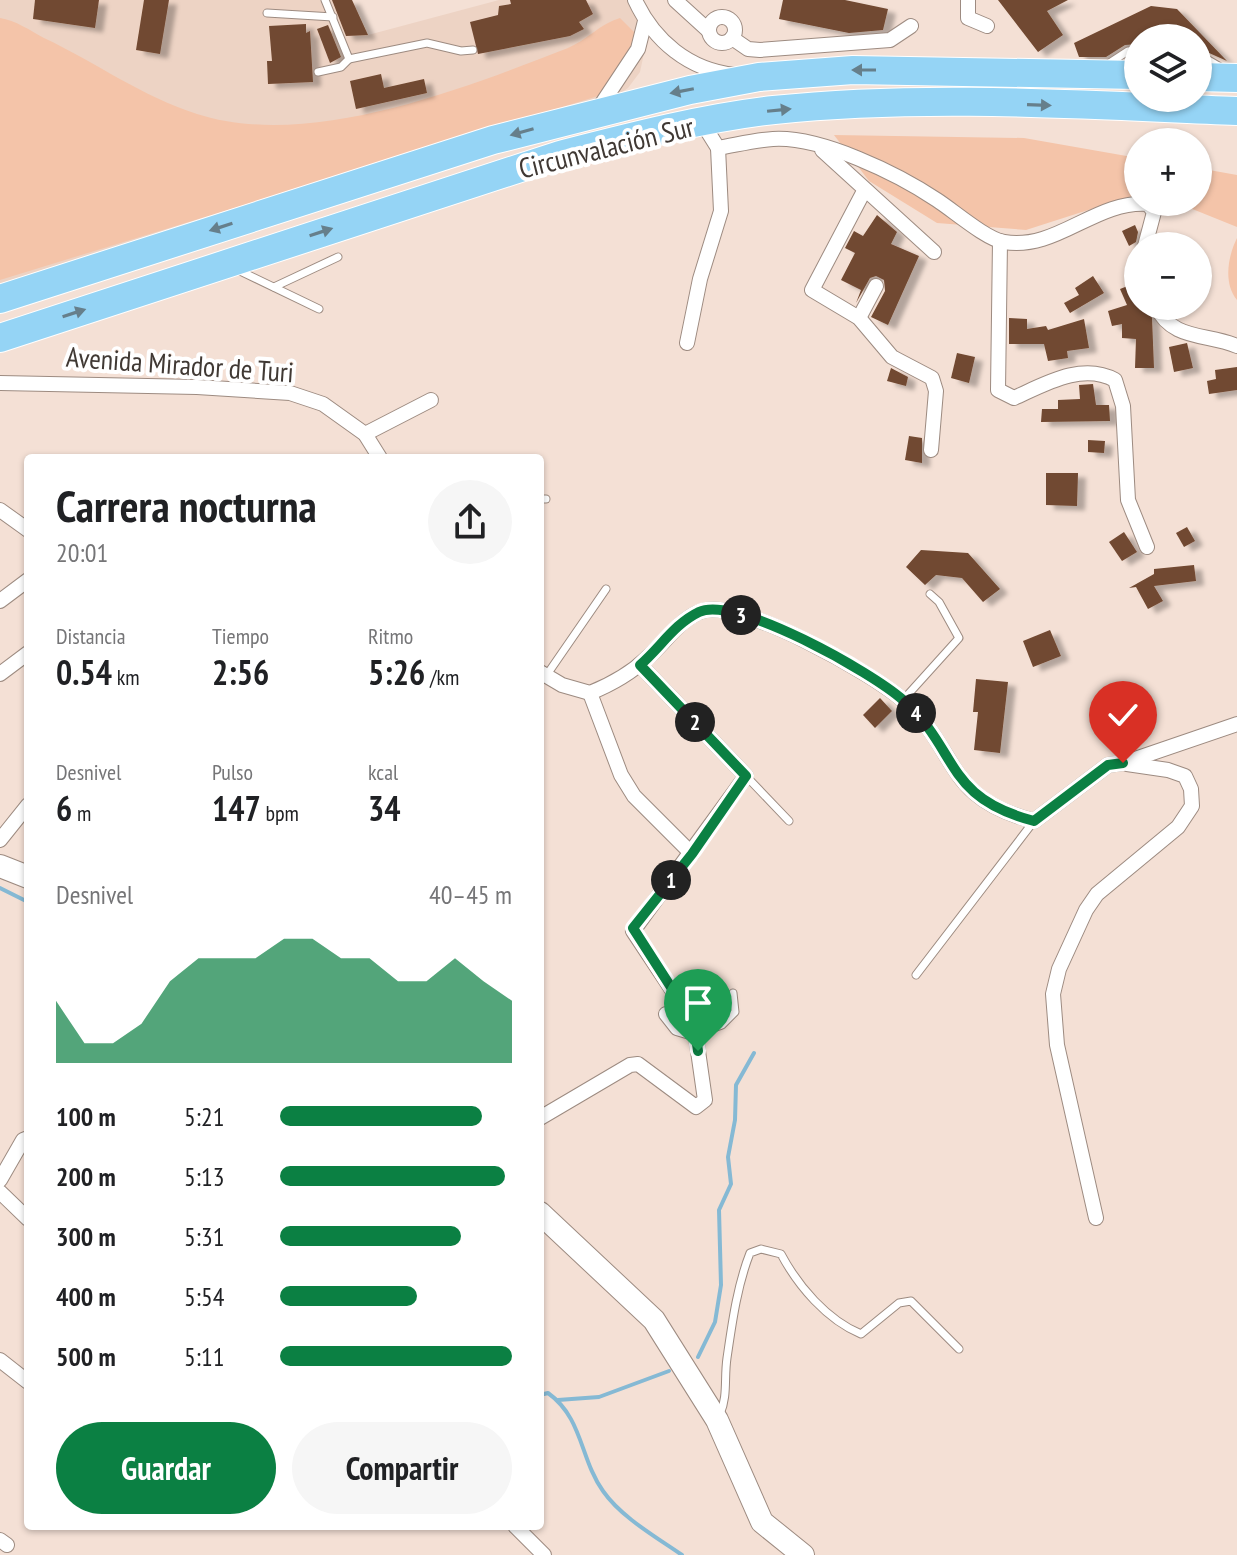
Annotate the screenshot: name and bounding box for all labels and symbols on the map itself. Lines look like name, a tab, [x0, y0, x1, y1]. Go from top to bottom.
one-way arrow	[851, 64, 876, 76]
one-way arrow	[670, 86, 695, 98]
one-way arrow	[1027, 98, 1052, 111]
one-way arrow	[767, 103, 792, 116]
street label: Circunvalación Sur	[515, 107, 698, 187]
one-way arrow	[510, 126, 534, 139]
one-way arrow	[209, 222, 233, 234]
one-way arrow	[309, 226, 333, 238]
one-way arrow	[62, 307, 86, 319]
street label: Avenida Mirador de Turi	[65, 338, 295, 390]
pin: 3	[721, 595, 761, 635]
pin	[1089, 681, 1157, 763]
pin: 4	[896, 693, 936, 733]
pin: 2	[675, 702, 715, 742]
pin: 1	[651, 860, 691, 900]
pin	[664, 969, 732, 1051]

